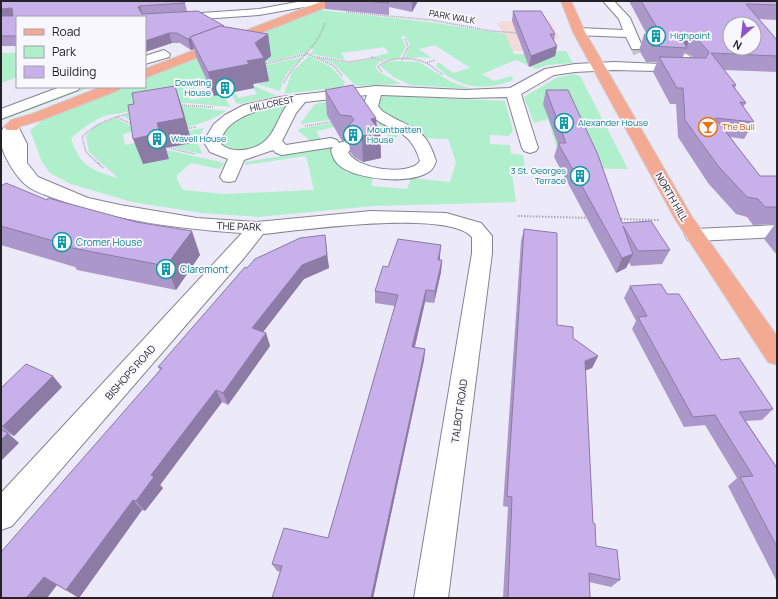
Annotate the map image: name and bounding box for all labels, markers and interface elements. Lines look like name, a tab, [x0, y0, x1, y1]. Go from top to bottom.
street label: PARK WALK	[428, 6, 477, 27]
legend	[16, 16, 146, 88]
north arrow	[722, 16, 762, 56]
text: Road	[52, 23, 80, 40]
building icon: Highpoint	[645, 25, 667, 47]
place label: Highpoint	[670, 29, 711, 42]
text: N	[730, 37, 744, 54]
text: Park	[52, 43, 77, 60]
text: Building	[52, 63, 96, 80]
place label: Dowding House	[175, 76, 211, 99]
building icon: Dowding House	[214, 77, 236, 99]
street label: HILLCREST	[248, 92, 296, 115]
building icon: Alexander House	[553, 112, 575, 134]
place label: Alexander House	[578, 116, 648, 129]
bar icon: The Bull	[697, 116, 719, 138]
place label: The Bull	[722, 120, 755, 133]
place label: Mountbatten House	[367, 123, 422, 146]
building icon: Mountbatten House	[342, 124, 364, 146]
building icon: Wavell House	[146, 128, 168, 150]
place label: Wavell House	[171, 132, 226, 145]
place label: 3 St. Georges Terrace	[511, 164, 566, 187]
building icon: 3 St. Georges Terrace	[569, 165, 591, 187]
street label: NORTH HILL	[652, 170, 692, 224]
street label: THE PARK	[216, 218, 262, 234]
building icon: Cromer House	[51, 231, 73, 253]
place label: Cromer House	[76, 235, 142, 249]
building icon: Claremont	[155, 258, 177, 280]
place label: Claremont	[180, 262, 229, 276]
street label: BISHOPS ROAD	[102, 341, 159, 402]
street label: TALBOT ROAD	[448, 378, 470, 444]

